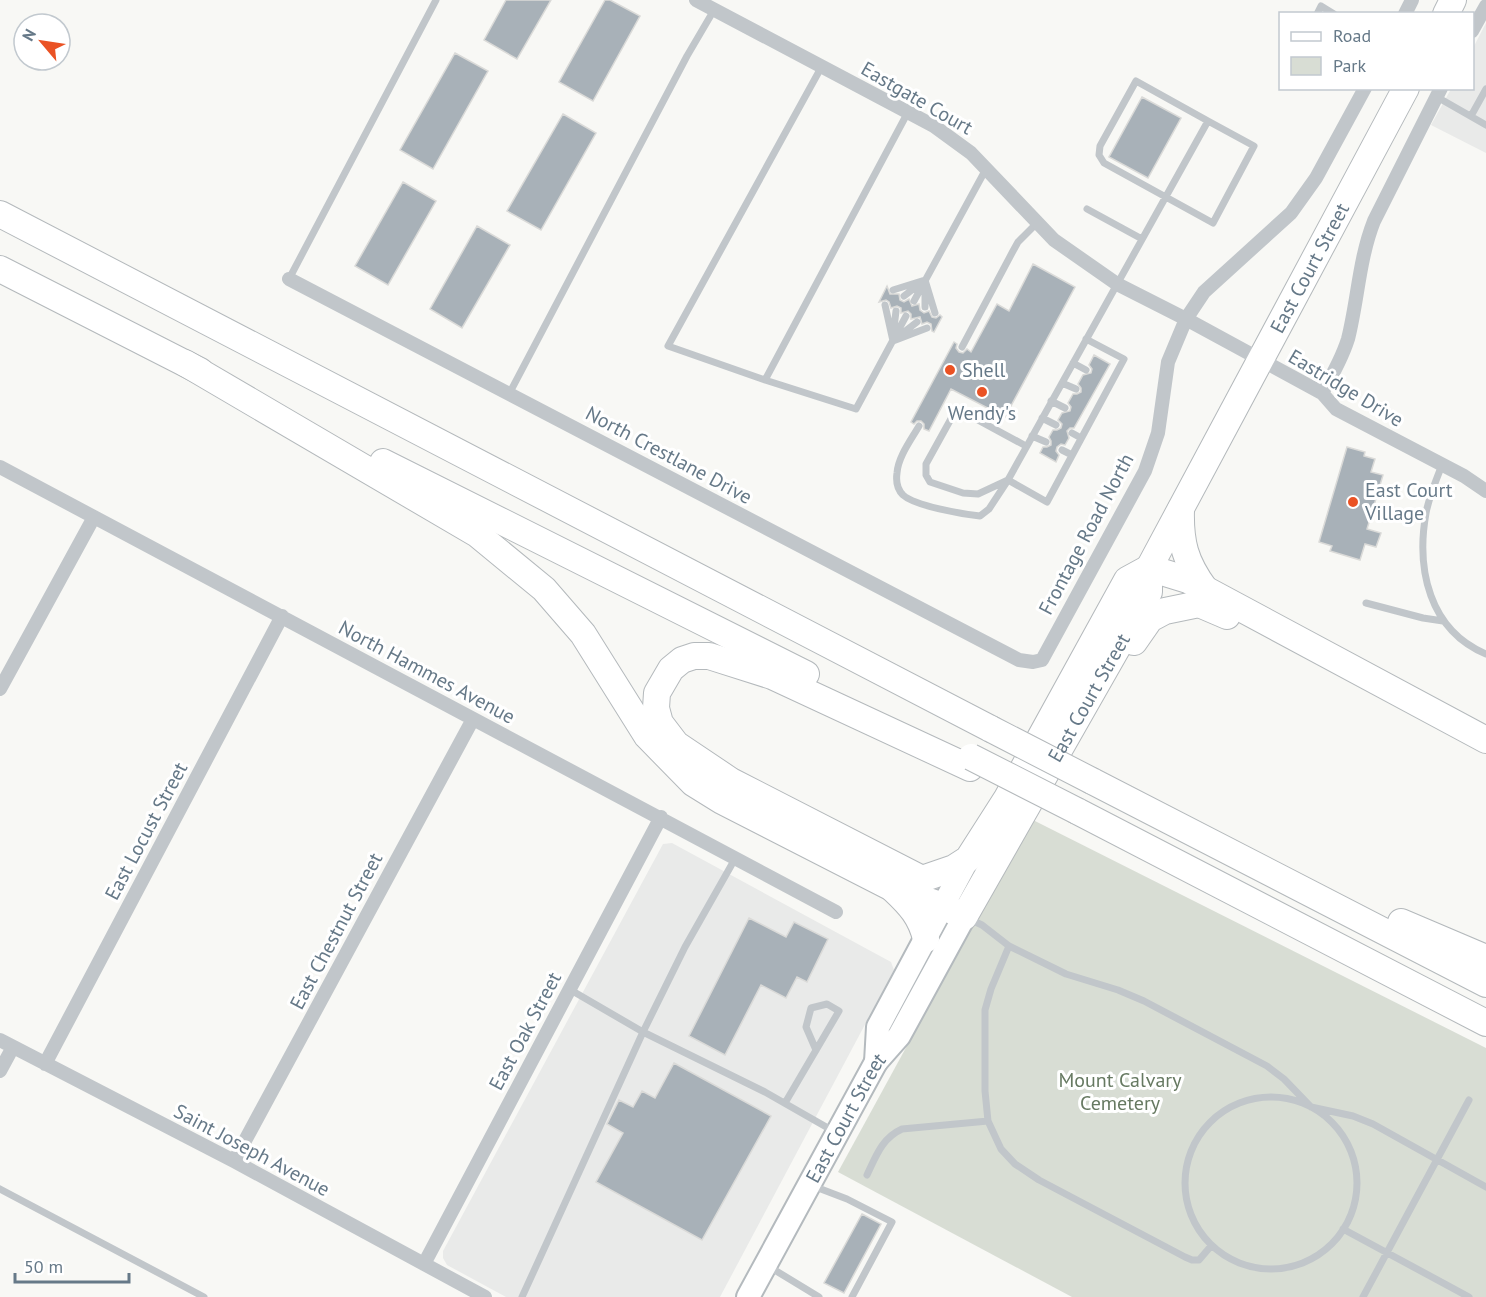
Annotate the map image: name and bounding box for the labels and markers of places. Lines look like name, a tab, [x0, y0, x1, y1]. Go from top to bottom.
place label: Shell	[962, 357, 1006, 383]
marker: Shell	[943, 363, 957, 377]
marker: Wendy's	[975, 385, 989, 399]
place label: Wendy's	[948, 400, 1016, 426]
place label: East Court Village	[1364, 477, 1453, 526]
marker: East Court Village	[1346, 495, 1360, 509]

